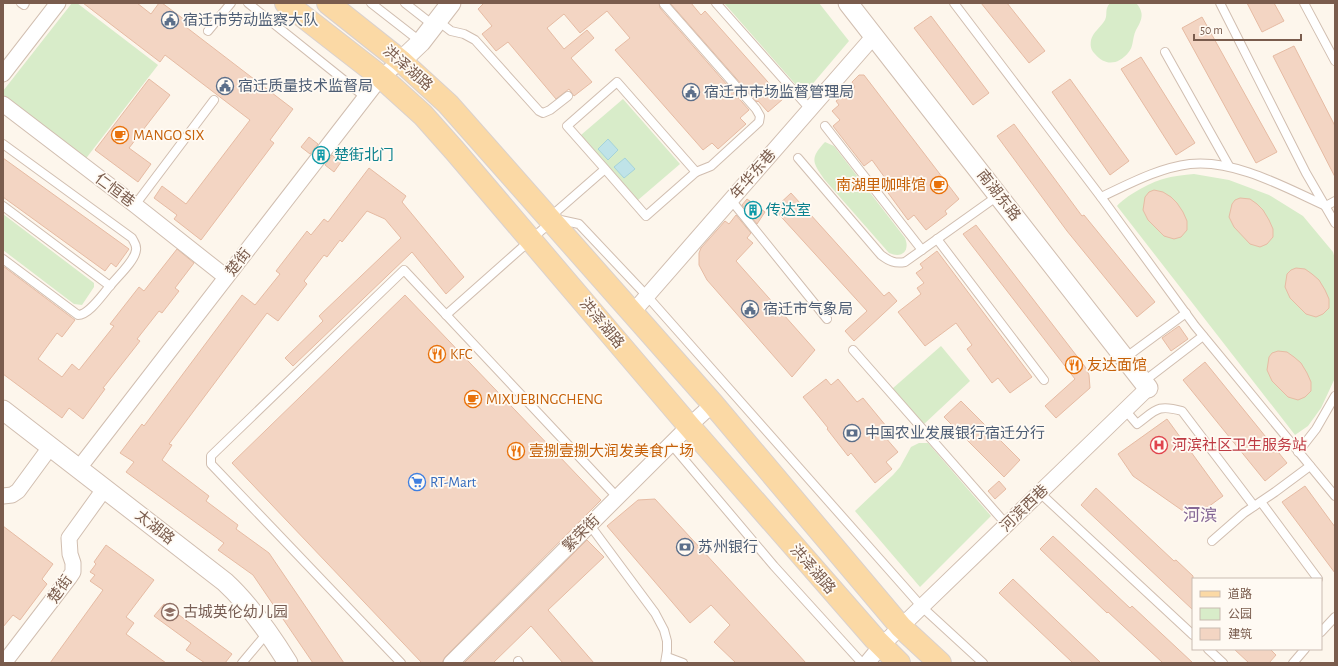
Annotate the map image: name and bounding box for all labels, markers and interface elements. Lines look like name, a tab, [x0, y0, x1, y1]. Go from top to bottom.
public building icon: 宿迁市劳动监察大队	[160, 10, 180, 30]
place label: 宿迁市劳动监察大队	[183, 12, 318, 28]
scale bar	[1194, 16, 1301, 42]
text: 50 m	[1200, 24, 1223, 36]
street label: 洪泽湖路	[380, 42, 437, 94]
public building icon: 宿迁质量技术监督局	[215, 76, 235, 96]
place label: 宿迁质量技术监督局	[238, 78, 373, 94]
public building icon: 宿迁市市场监督管理局	[681, 82, 701, 102]
place label: 宿迁市市场监督管理局	[704, 84, 854, 100]
cafe icon: MANGO SIX	[110, 125, 130, 145]
place label: MANGO SIX	[133, 128, 205, 143]
building icon: 楚街北门	[311, 145, 331, 165]
street label: 年华东巷	[727, 145, 779, 202]
place label: 楚街北门	[334, 146, 394, 163]
street label: 南湖东路	[974, 166, 1024, 224]
street label: 仁恒巷	[92, 170, 138, 210]
cafe icon: 南湖里咖啡馆	[929, 175, 949, 195]
place label: 南湖里咖啡馆	[836, 177, 926, 193]
building icon: 传达室	[743, 200, 763, 220]
place label: 传达室	[766, 202, 811, 218]
street label: 楚街	[222, 245, 254, 279]
street label: 洪泽湖路	[577, 294, 628, 351]
public building icon: 宿迁市气象局	[740, 299, 760, 319]
place label: 宿迁市气象局	[763, 300, 853, 317]
restaurant icon: KFC	[427, 344, 447, 364]
place label: KFC	[450, 347, 473, 362]
restaurant icon: 友达面馆	[1064, 355, 1084, 375]
place label: 友达面馆	[1087, 357, 1147, 373]
cafe icon: MIXUEBINGCHENG	[463, 389, 483, 409]
place label: MIXUEBINGCHENG	[486, 392, 603, 407]
bank icon: 中国农业发展银行宿迁分行	[842, 423, 862, 443]
place label: 中国农业发展银行宿迁分行	[865, 425, 1045, 441]
hospital icon: 河滨社区卫生服务站	[1149, 435, 1169, 455]
place label: 河滨社区卫生服务站	[1172, 437, 1307, 453]
restaurant icon: 壹捌壹捌大润发美食广场	[506, 441, 526, 461]
place label: 壹捌壹捌大润发美食广场	[529, 443, 694, 459]
supermarket icon: RT-Mart	[407, 472, 427, 492]
place label: RT-Mart	[430, 475, 477, 490]
street label: 河滨西巷	[997, 481, 1051, 535]
district label: 河滨	[1183, 506, 1217, 524]
street label: 太湖路	[132, 507, 178, 547]
street label: 繁荣街	[559, 511, 603, 555]
bank icon: 苏州银行	[675, 537, 695, 557]
place label: 苏州银行	[698, 538, 758, 555]
street label: 洪泽湖路	[787, 540, 839, 597]
street label: 楚街	[45, 572, 75, 606]
legend	[1192, 578, 1322, 650]
text: 道路	[1228, 587, 1252, 600]
school or university icon: 古城英伦幼儿园	[160, 602, 180, 622]
place label: 古城英伦幼儿园	[183, 604, 288, 620]
text: 公园	[1228, 608, 1252, 620]
text: 建筑	[1228, 627, 1252, 640]

